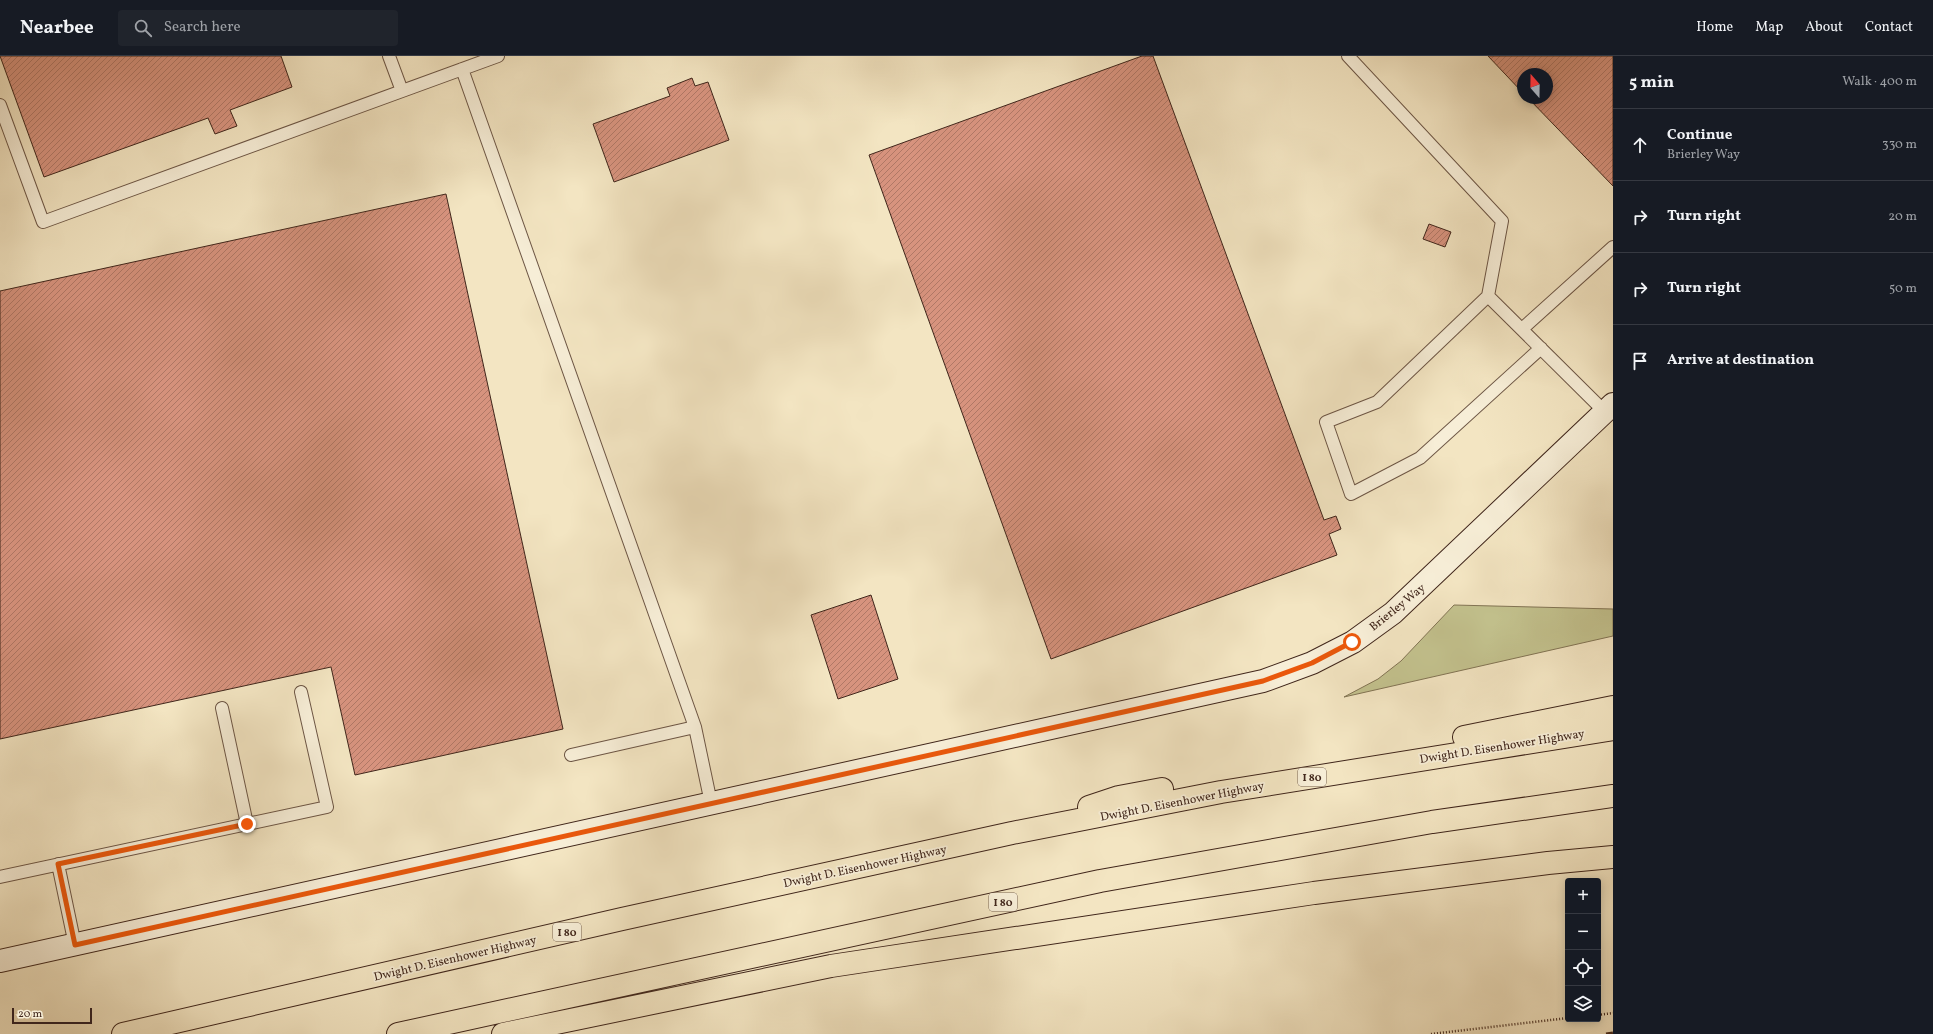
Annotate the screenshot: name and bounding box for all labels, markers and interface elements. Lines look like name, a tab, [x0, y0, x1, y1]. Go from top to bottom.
search box	[118, 10, 398, 46]
text: Nearbee	[20, 15, 94, 41]
icon: search	[132, 17, 154, 39]
text: Search here	[164, 17, 241, 38]
text: Home	[1696, 18, 1733, 37]
text: Map	[1755, 18, 1783, 37]
text: About	[1805, 18, 1843, 37]
text: Contact	[1865, 18, 1913, 37]
north arrow	[1517, 68, 1553, 104]
text: 5 min	[1629, 71, 1674, 94]
text: Walk · 400 m	[1842, 73, 1917, 91]
text: Continue	[1667, 125, 1732, 146]
icon: ahead	[1629, 134, 1651, 156]
text: 330 m	[1882, 136, 1917, 154]
text: Brierley Way	[1667, 146, 1740, 164]
icon: right	[1629, 206, 1651, 228]
text: Turn right	[1667, 206, 1741, 227]
text: 20 m	[1888, 208, 1917, 226]
icon: right	[1629, 278, 1651, 300]
text: Turn right	[1667, 278, 1741, 299]
text: 50 m	[1889, 280, 1917, 298]
icon: arrive	[1629, 350, 1651, 372]
text: Arrive at destination	[1667, 350, 1814, 371]
street label: Brierley Way	[1366, 580, 1429, 635]
route start	[1343, 633, 1361, 651]
street label: Dwight D. Eisenhower Highway	[1419, 726, 1586, 768]
road number: I 80	[1298, 768, 1326, 786]
street label: Dwight D. Eisenhower Highway	[1099, 778, 1266, 826]
route end	[238, 815, 256, 833]
street label: Dwight D. Eisenhower Highway	[782, 842, 949, 892]
map controls	[1565, 878, 1601, 1022]
button: +	[1565, 878, 1601, 914]
road number: I 80	[989, 893, 1017, 911]
button: −	[1565, 914, 1601, 950]
road number: I 80	[553, 923, 581, 941]
street label: Dwight D. Eisenhower Highway	[372, 932, 539, 986]
button: locate	[1565, 950, 1601, 986]
button: layers	[1565, 986, 1601, 1022]
scale bar	[12, 1006, 92, 1025]
text: 20 m	[18, 1007, 42, 1022]

